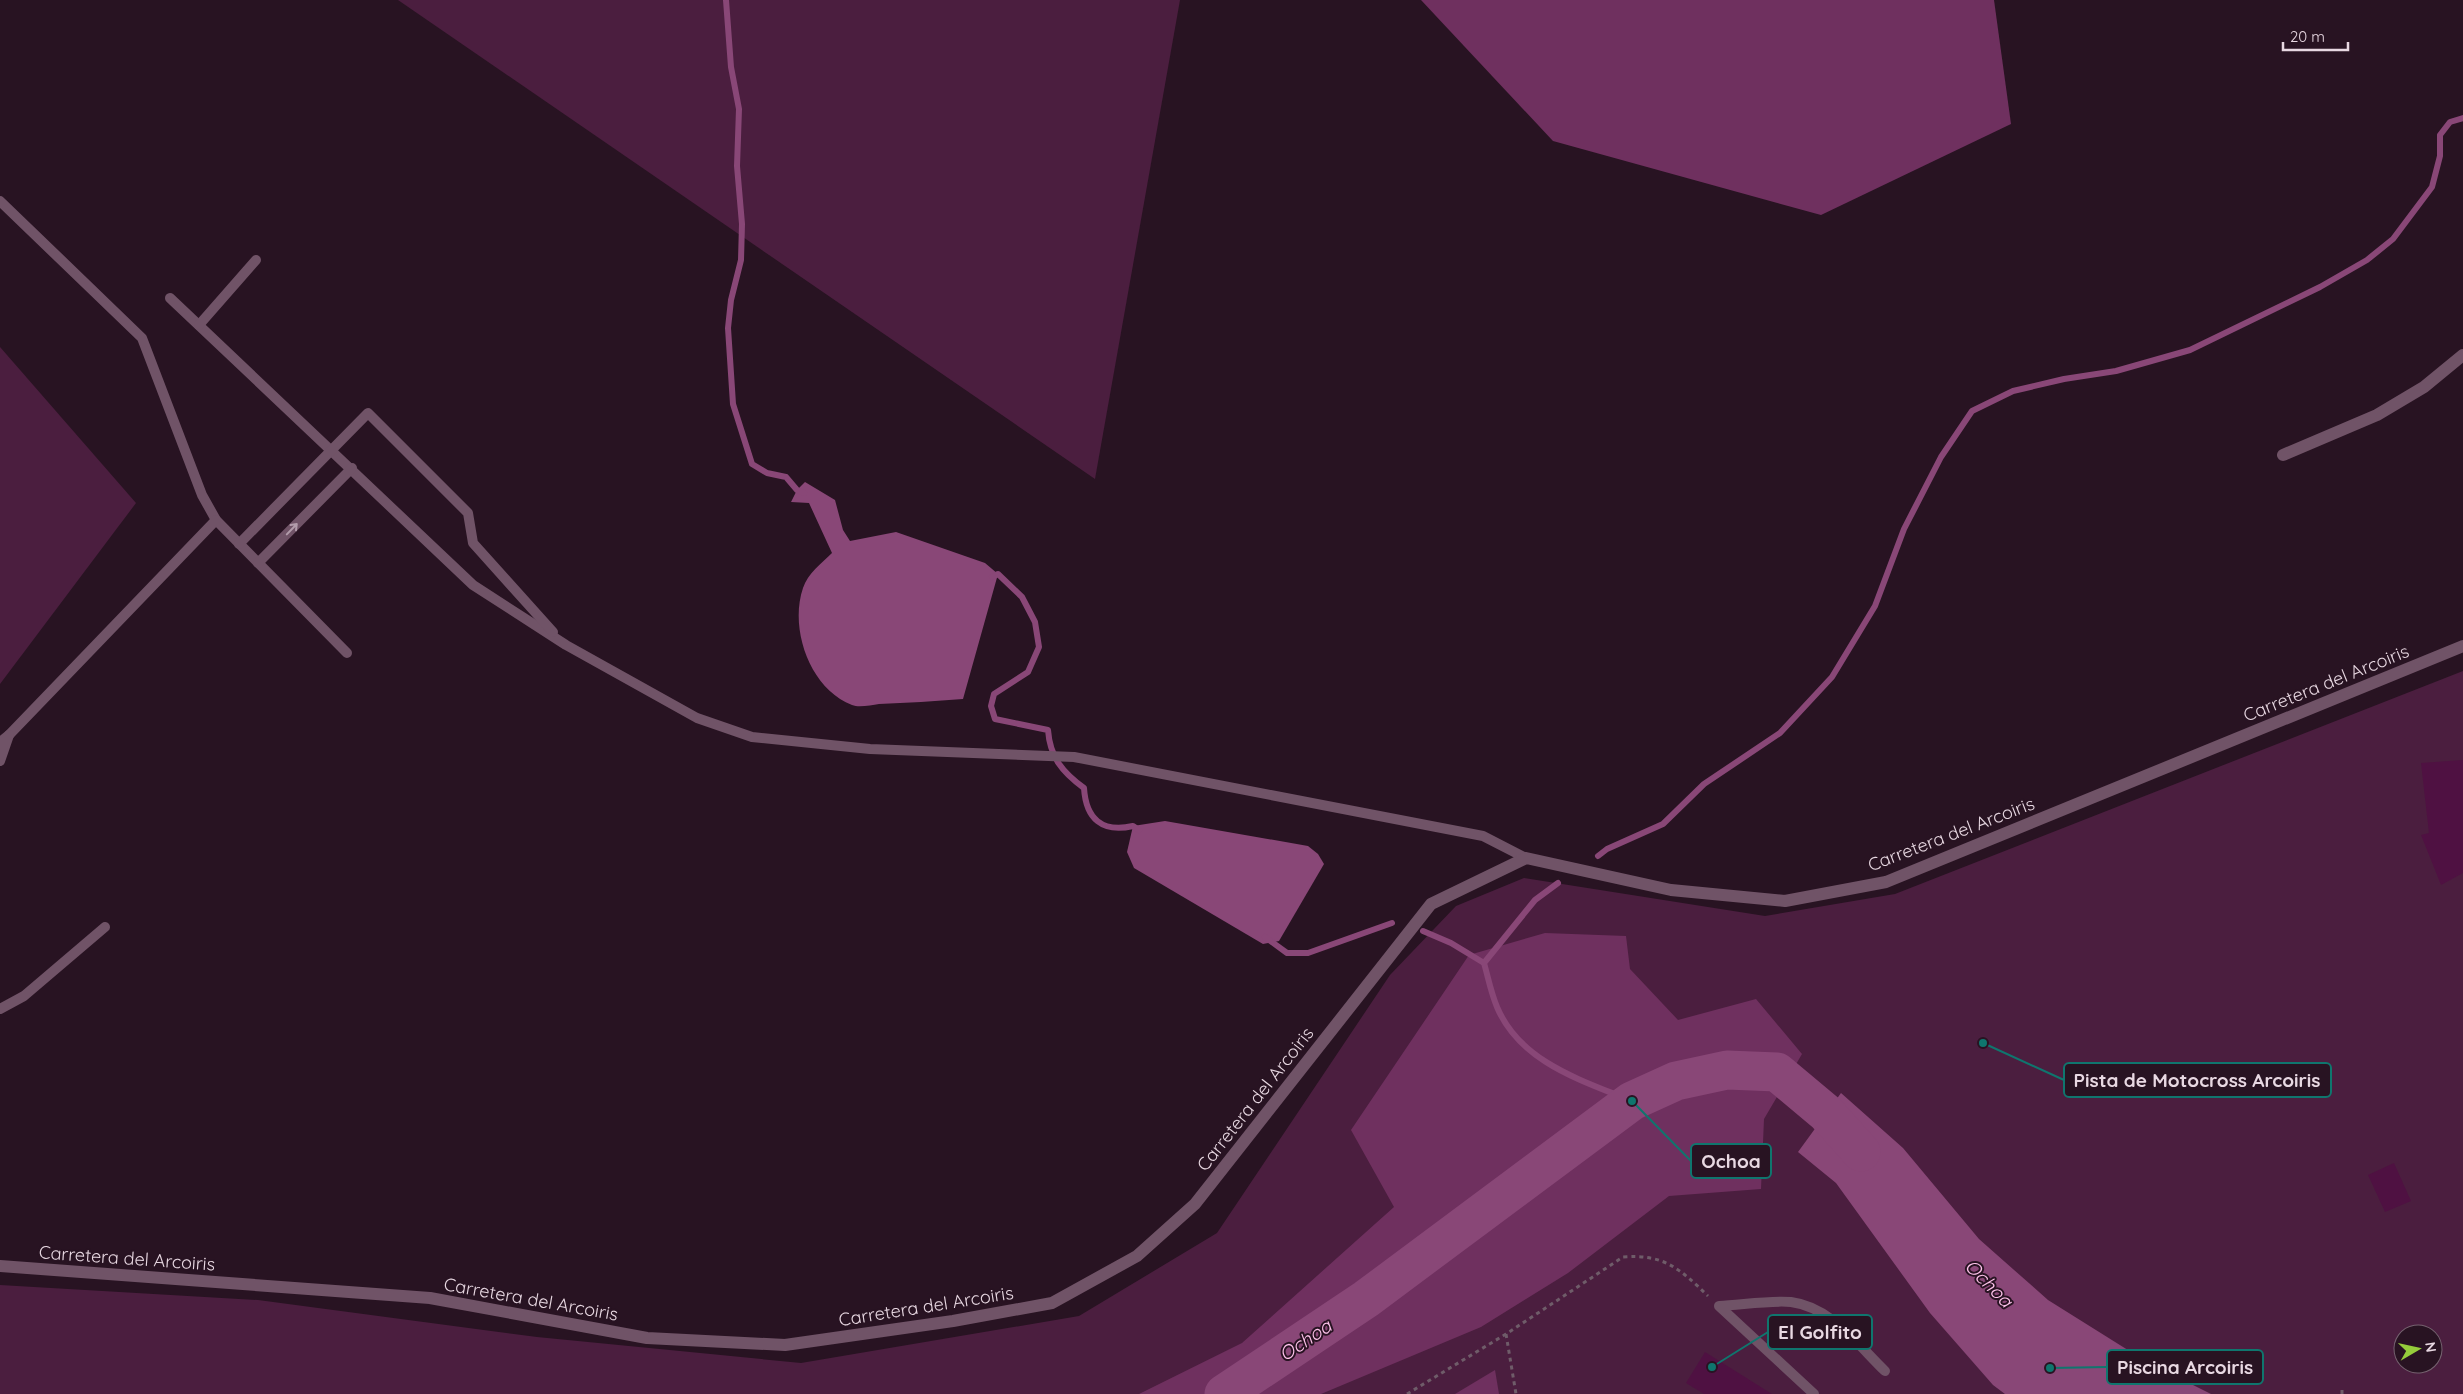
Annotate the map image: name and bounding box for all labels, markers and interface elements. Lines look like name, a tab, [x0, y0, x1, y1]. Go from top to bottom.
scale bar	[2283, 20, 2348, 52]
text: 20 m	[2290, 27, 2325, 46]
one-way arrow	[286, 522, 298, 535]
street label: Carretera del Arcoiris	[2240, 639, 2412, 727]
street label: Carretera del Arcoiris	[1864, 792, 2038, 876]
street label: Carretera del Arcoiris	[1192, 1022, 1318, 1176]
callout: Pista de Motocross Arcoiris	[2064, 1063, 2331, 1097]
text: Pista de Motocross Arcoiris	[2074, 1068, 2320, 1092]
callout: Ochoa	[1691, 1144, 1771, 1178]
text: Ochoa	[1701, 1149, 1761, 1173]
street label: Carretera del Arcoiris	[38, 1240, 216, 1276]
water label: Ochoa	[1960, 1254, 2019, 1313]
street label: Carretera del Arcoiris	[442, 1272, 620, 1326]
street label: Carretera del Arcoiris	[837, 1281, 1015, 1331]
water label: Ochoa	[1274, 1313, 1337, 1366]
callout: El Golfito	[1768, 1315, 1872, 1349]
text: El Golfito	[1778, 1320, 1862, 1344]
north arrow	[2393, 1324, 2443, 1374]
text: N	[2421, 1340, 2441, 1353]
callout: Piscina Arcoiris	[2107, 1350, 2263, 1384]
text: Piscina Arcoiris	[2117, 1355, 2253, 1379]

